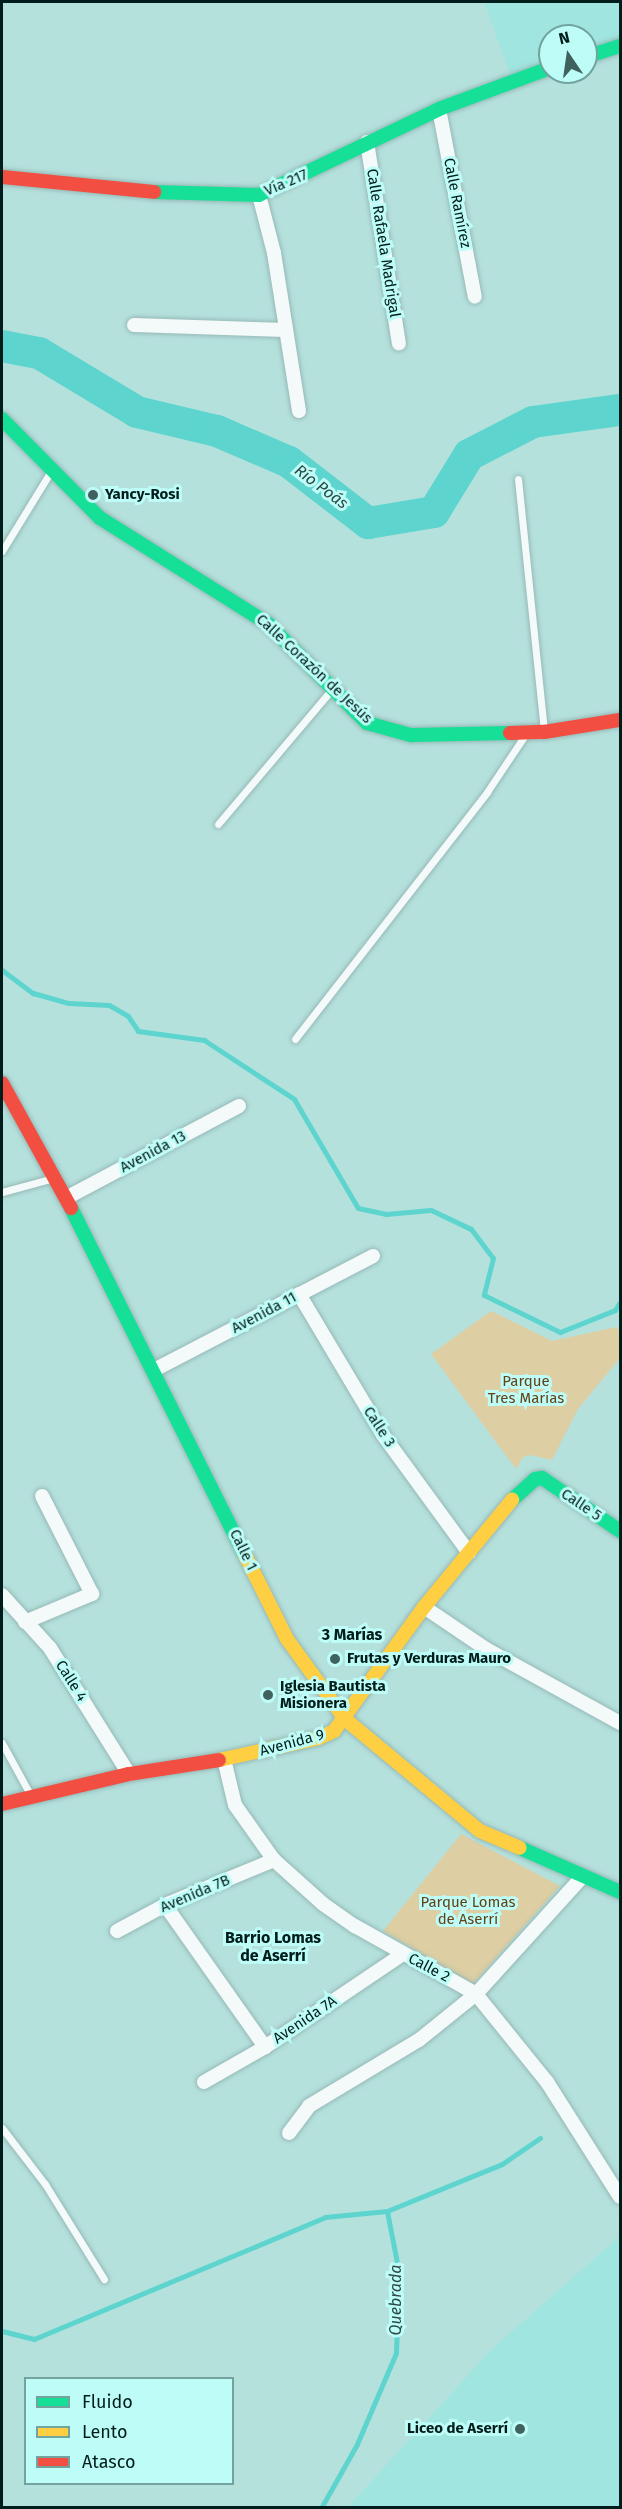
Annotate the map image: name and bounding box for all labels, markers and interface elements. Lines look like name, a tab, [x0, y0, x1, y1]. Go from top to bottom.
north arrow	[538, 24, 598, 84]
text: N	[557, 27, 572, 48]
street label: Calle Ramírez	[439, 156, 475, 250]
street label: Vía 217	[262, 166, 310, 200]
street label: Calle Rafaela Madrigal	[362, 167, 404, 319]
water label: Río Poás	[291, 461, 351, 513]
place label: Yancy-Rosi	[105, 486, 180, 504]
marker: Yancy-Rosi	[86, 488, 100, 502]
street label: Calle Corazón de Jesús	[252, 611, 376, 727]
street label: Avenida 13	[117, 1127, 189, 1177]
street label: Avenida 11	[228, 1288, 300, 1338]
park label: Parque Tres Marías	[488, 1372, 564, 1407]
street label: Calle 3	[359, 1403, 399, 1451]
street label: Calle 5	[557, 1485, 605, 1525]
street label: Calle 1	[225, 1526, 261, 1574]
district label: 3 Marías	[322, 1625, 382, 1645]
place label: Frutas y Verduras Mauro	[347, 1650, 511, 1668]
marker: Frutas y Verduras Mauro	[328, 1652, 342, 1666]
street label: Calle 4	[51, 1657, 91, 1705]
place label: Iglesia Bautista Misionera	[280, 1677, 386, 1712]
marker: Iglesia Bautista Misionera	[261, 1688, 275, 1702]
street label: Avenida 9	[258, 1726, 326, 1760]
street label: Avenida 7B	[157, 1871, 233, 1917]
park label: Parque Lomas de Aserrí	[421, 1893, 515, 1928]
district label: Barrio Lomas de Aserrí	[225, 1928, 321, 1966]
street label: Calle 2	[405, 1950, 453, 1986]
street label: Avenida 7A	[270, 1992, 340, 2048]
water label: Quebrada	[386, 2265, 406, 2335]
legend	[24, 2377, 234, 2485]
text: Fluido	[82, 2391, 133, 2413]
place label: Liceo de Aserrí	[407, 2420, 508, 2438]
text: Lento	[82, 2421, 128, 2443]
marker: Liceo de Aserrí	[513, 2422, 527, 2436]
text: Atasco	[82, 2451, 135, 2473]

